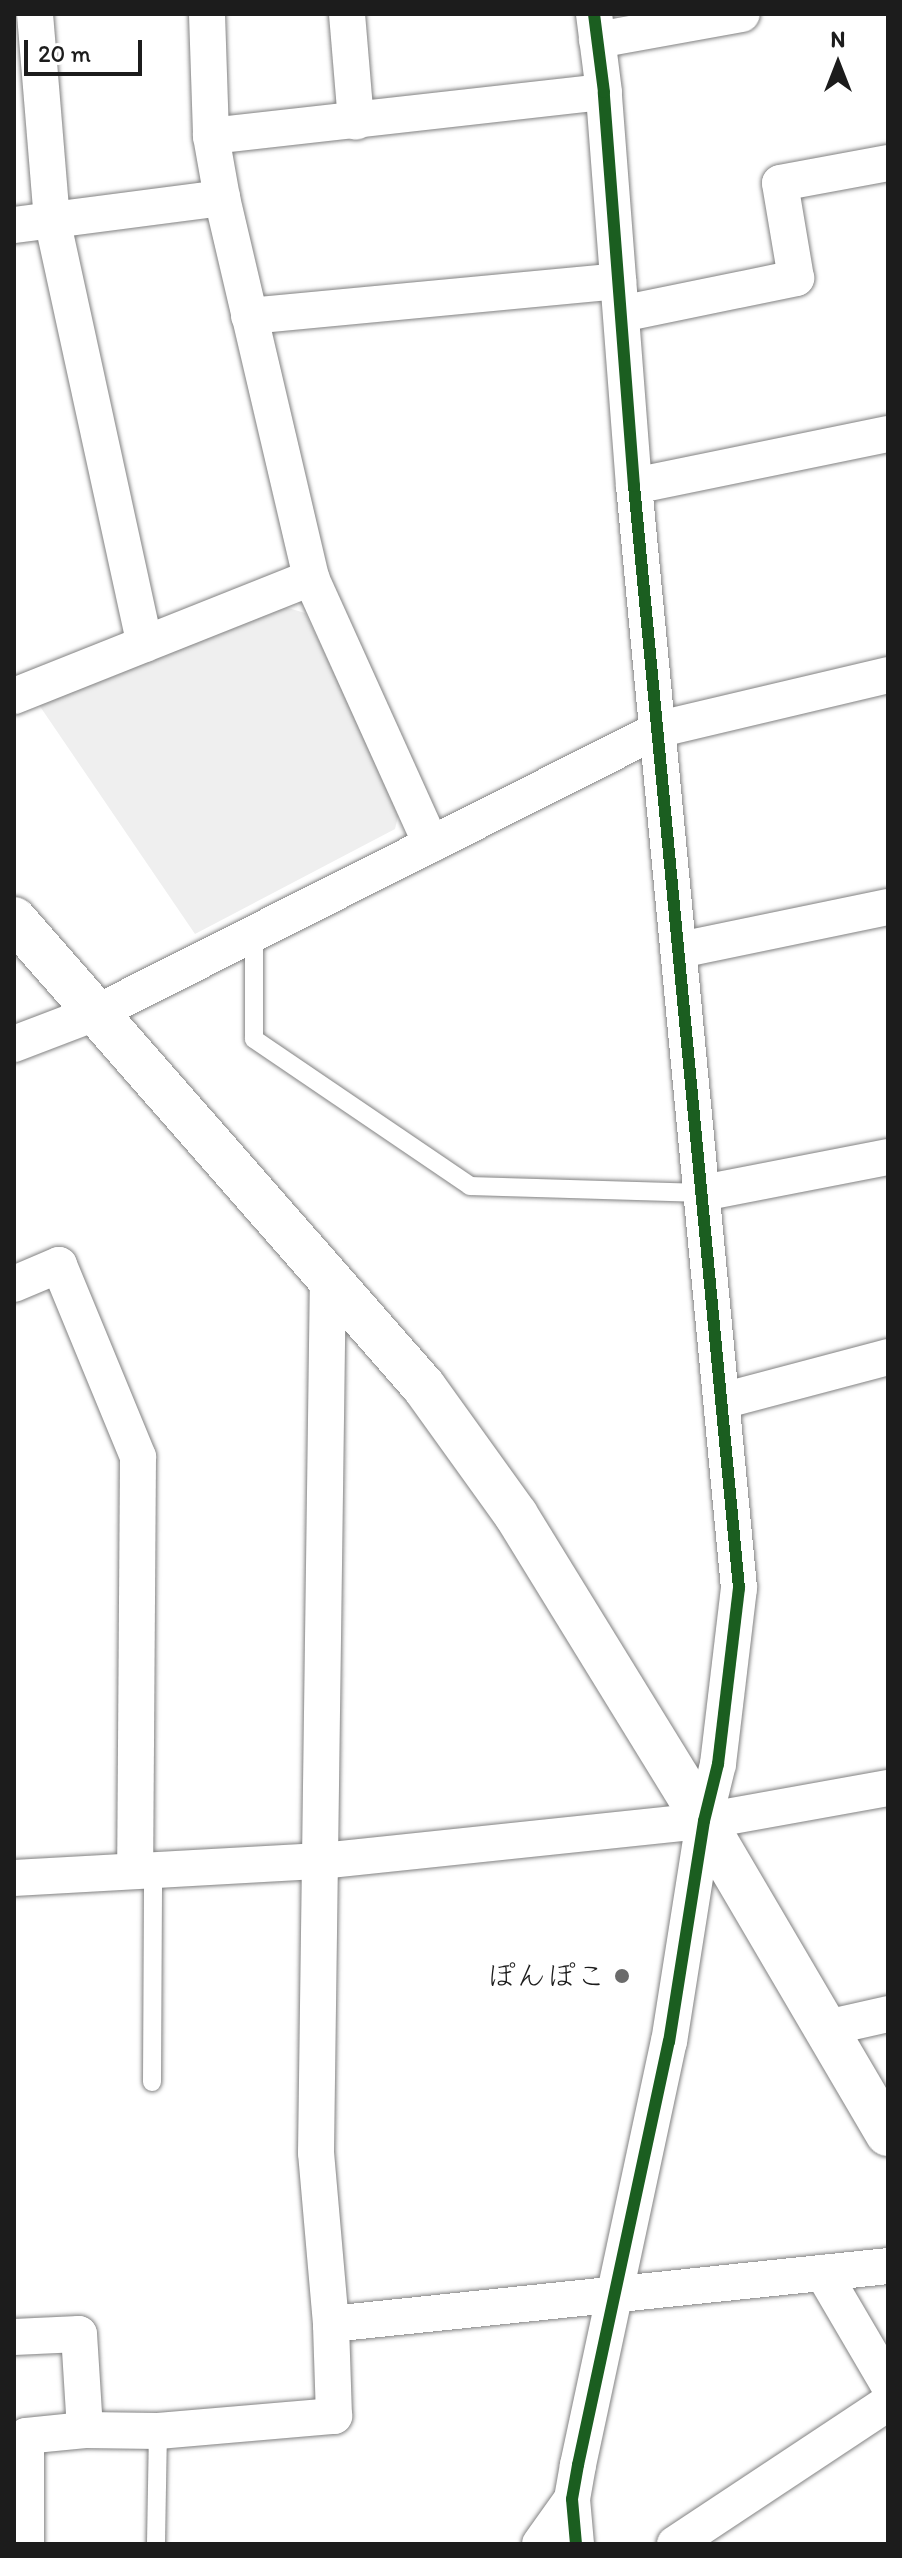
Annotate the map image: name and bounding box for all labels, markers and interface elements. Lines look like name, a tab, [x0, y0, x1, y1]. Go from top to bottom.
scale bar	[28, 24, 146, 74]
north arrow	[798, 24, 878, 104]
text: N	[831, 26, 845, 53]
text: 20 m	[38, 39, 91, 68]
place label: ぽんぽこ	[486, 1958, 606, 1994]
marker: ぽんぽこ	[613, 1967, 631, 1985]

